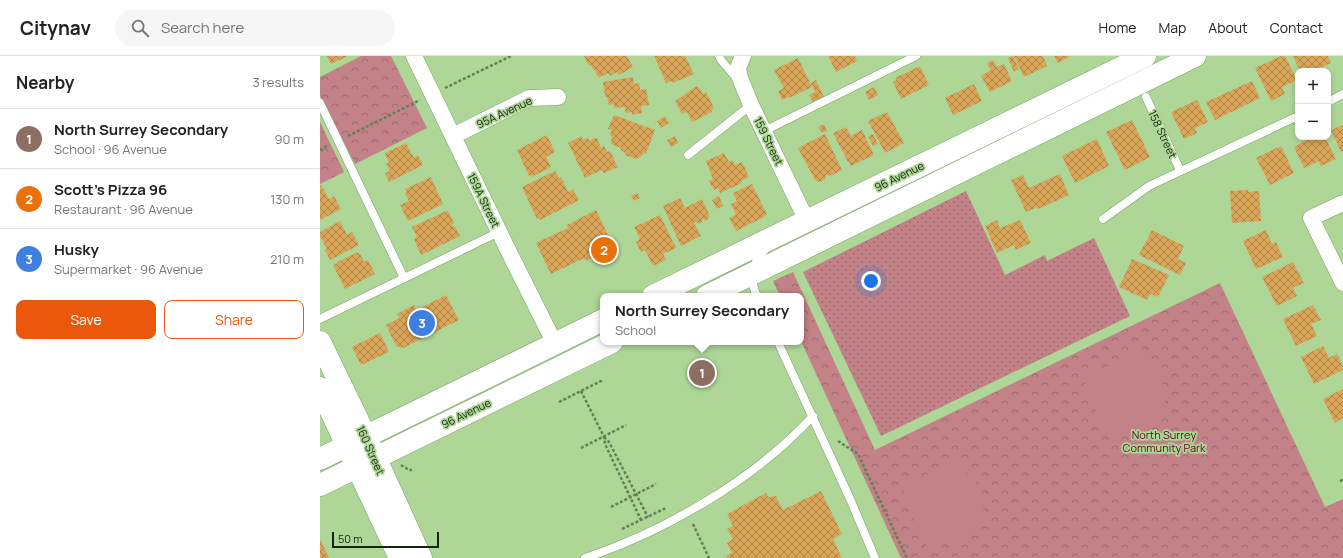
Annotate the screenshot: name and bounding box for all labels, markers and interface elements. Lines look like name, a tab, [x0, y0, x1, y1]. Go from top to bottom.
search box	[115, 10, 395, 46]
text: Citynav	[20, 15, 91, 41]
icon: search	[129, 17, 151, 39]
text: Search here	[161, 17, 244, 38]
text: Home	[1099, 18, 1136, 37]
text: Map	[1158, 18, 1186, 37]
text: About	[1208, 18, 1248, 37]
text: Contact	[1270, 18, 1323, 37]
map controls	[1295, 68, 1331, 140]
button: +	[1295, 68, 1331, 104]
text: Nearby	[16, 71, 74, 94]
text: 3 results	[252, 73, 304, 91]
street label: 95A Avenue	[474, 92, 535, 131]
button: −	[1295, 104, 1331, 140]
street label: 158 Street	[1145, 107, 1181, 161]
street label: 159 Street	[751, 114, 787, 168]
text: North Surrey Secondary	[54, 119, 228, 140]
text: 1	[26, 130, 32, 148]
text: 90 m	[274, 130, 304, 148]
text: School · 96 Avenue	[54, 140, 167, 158]
street label: 96 Avenue	[872, 157, 927, 194]
street label: 159A Street	[464, 170, 504, 230]
text: Scott's Pizza 96	[54, 179, 167, 200]
text: 2	[25, 190, 33, 208]
text: 130 m	[270, 190, 304, 208]
text: Restaurant · 96 Avenue	[54, 200, 193, 218]
pin: 2	[591, 235, 617, 265]
text: Husky	[54, 239, 99, 260]
text: 3	[25, 250, 33, 268]
text: 210 m	[270, 250, 304, 268]
text: Supermarket · 96 Avenue	[54, 260, 203, 278]
your location	[861, 271, 881, 291]
popup	[600, 293, 804, 345]
button: Save	[16, 300, 156, 339]
button: Share	[164, 300, 304, 339]
text: North Surrey Secondary	[615, 300, 789, 321]
pin: 3	[409, 308, 435, 338]
text: School	[615, 321, 656, 339]
pin: 1	[689, 358, 715, 388]
street label: 96 Avenue	[439, 394, 494, 431]
street label: 160 Street	[354, 423, 388, 477]
park label: North Surrey Community Park	[1123, 427, 1206, 455]
scale bar	[332, 530, 439, 549]
text: 50 m	[338, 531, 363, 546]

